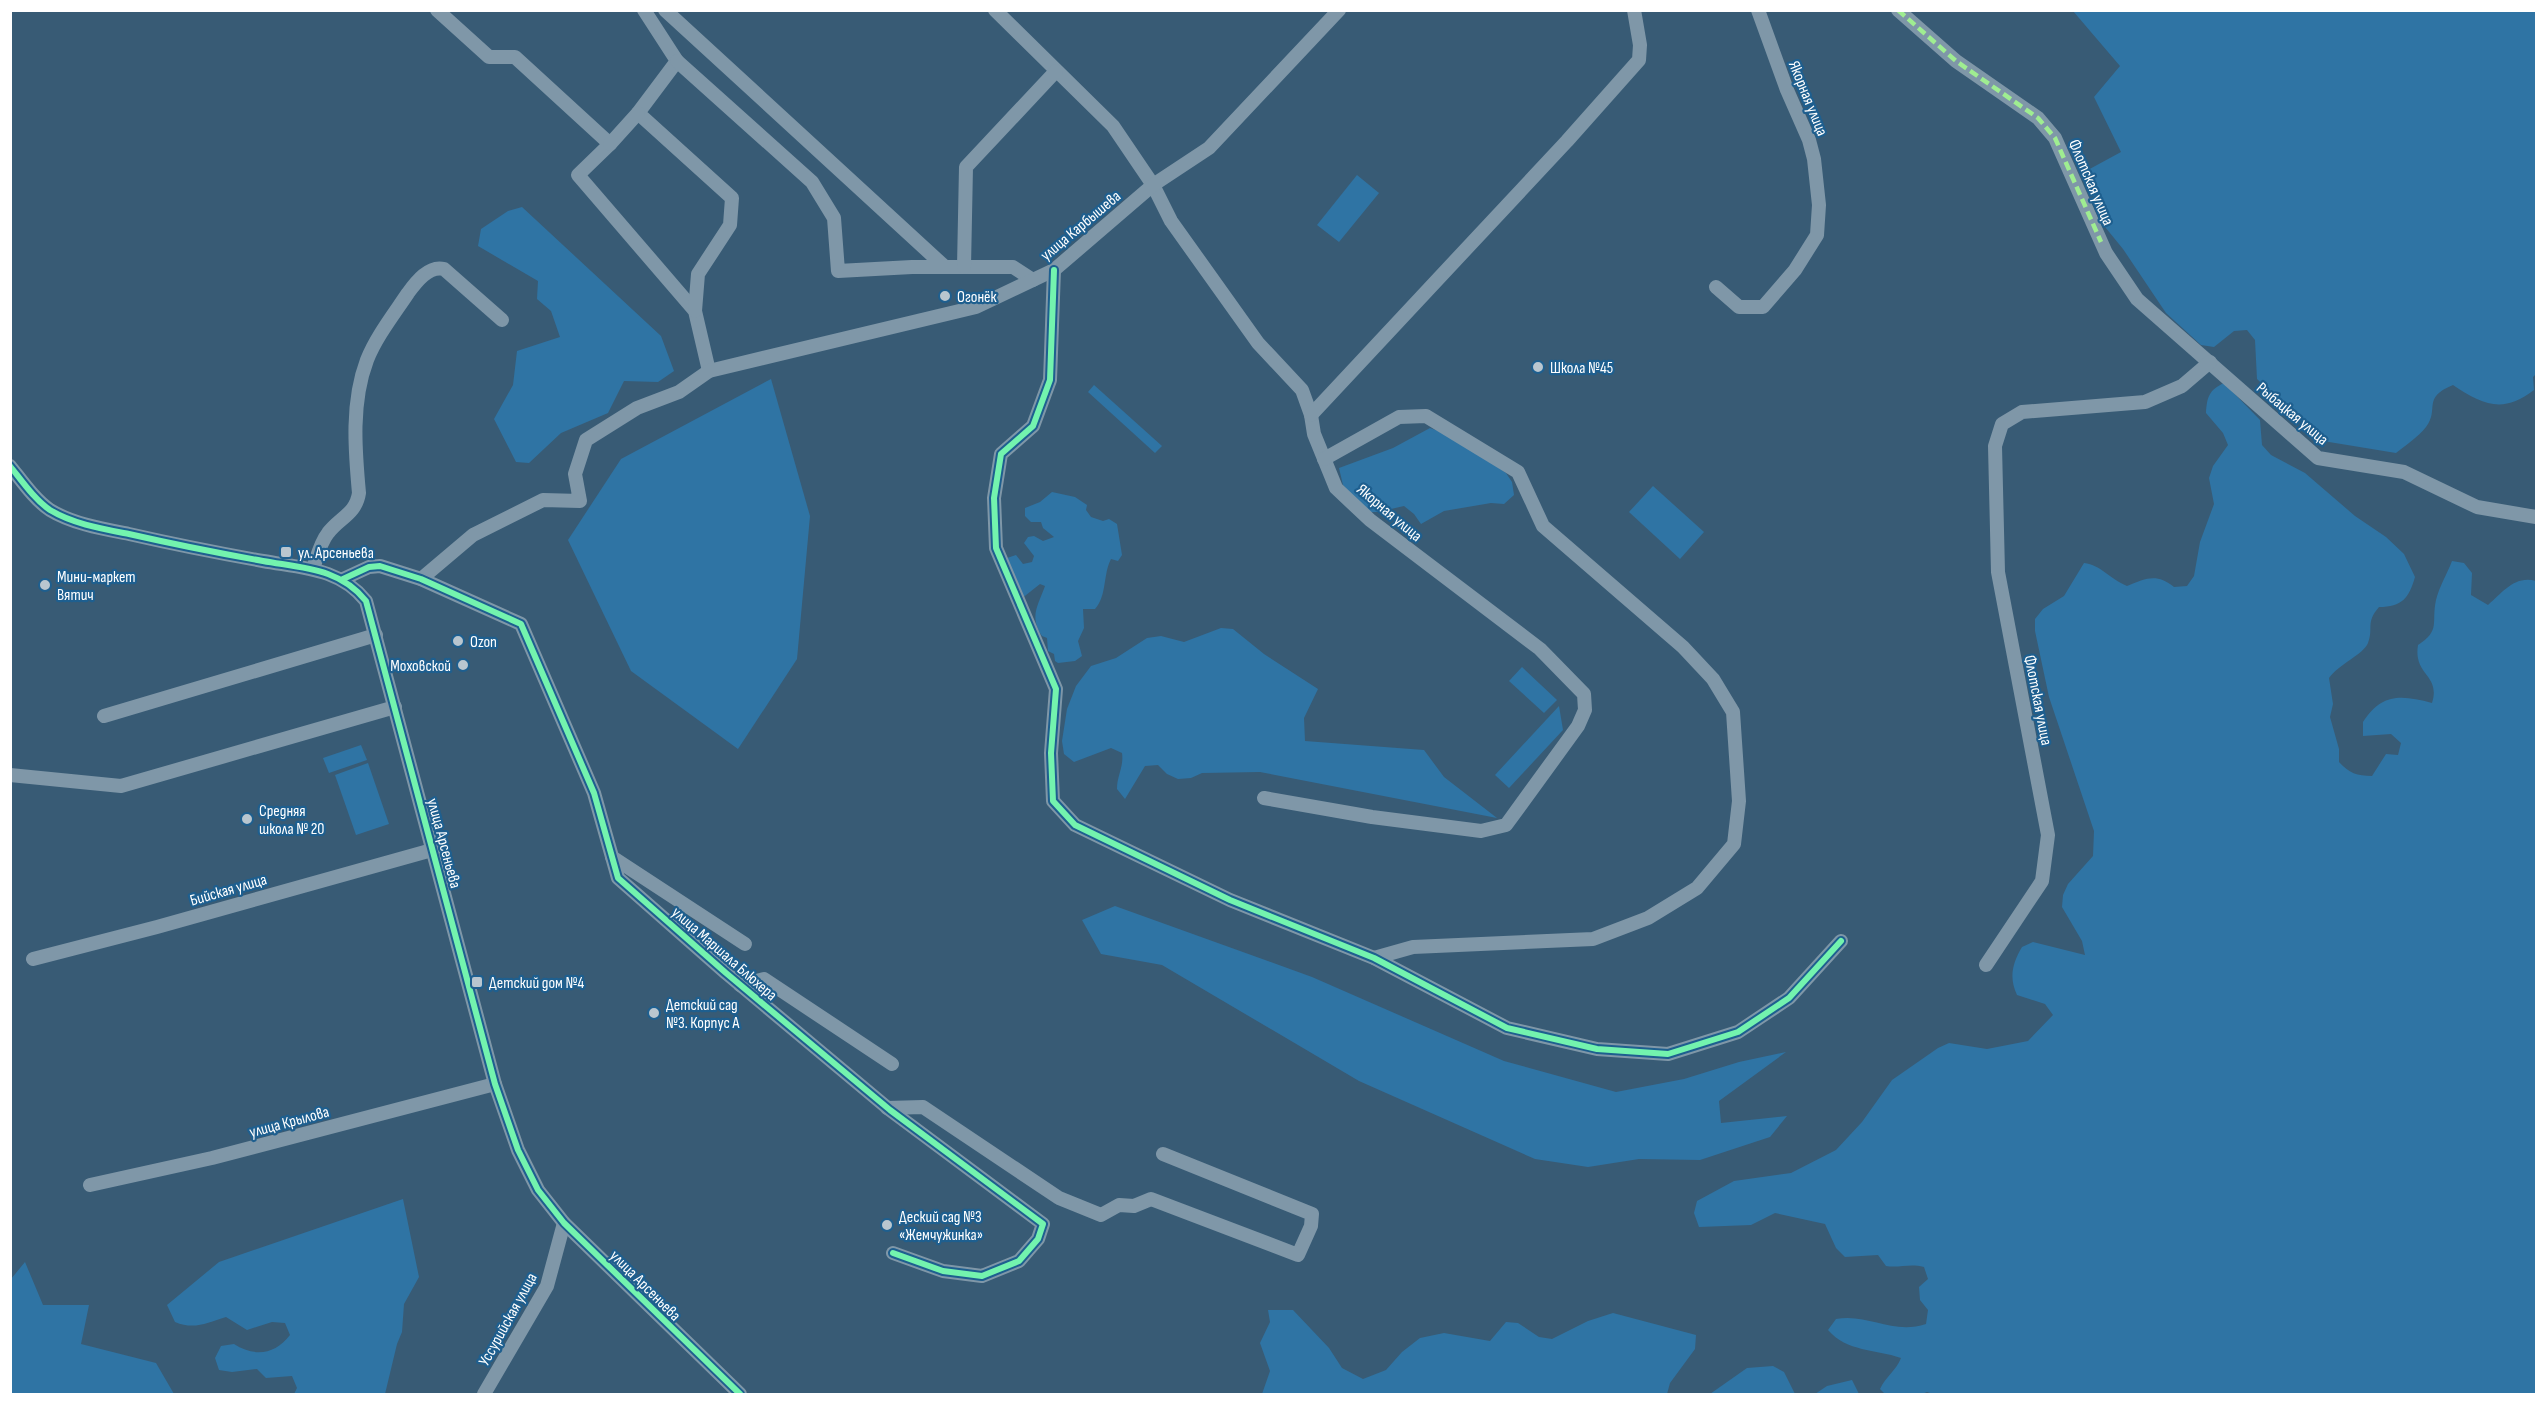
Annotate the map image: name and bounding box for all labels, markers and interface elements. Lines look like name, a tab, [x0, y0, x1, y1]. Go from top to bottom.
street label: Якорная улица	[1784, 58, 1831, 139]
street label: Флотская улица	[2064, 137, 2117, 228]
street label: улица Карбышева	[1037, 187, 1125, 265]
place label: Огонёк	[957, 288, 998, 307]
marker: Огонёк	[938, 289, 952, 303]
place label: Школа №45	[1550, 359, 1613, 378]
marker: Школа №45	[1531, 360, 1545, 374]
street label: Рыбацкая улица	[2252, 379, 2332, 450]
street label: Якорная улица	[1353, 480, 1426, 546]
place label: ул. Арсеньева	[298, 544, 374, 563]
marker: ул. Арсеньева	[279, 545, 293, 559]
place label: Мини-маркет Вятич	[57, 568, 136, 605]
marker: Мини-маркет Вятич	[38, 578, 52, 592]
place label: Ozon	[470, 633, 497, 652]
marker: Ozon	[451, 634, 465, 648]
street label: Флотская улица	[2019, 654, 2056, 747]
place label: Моховской	[390, 657, 451, 676]
marker: Моховской	[456, 658, 470, 672]
street label: улица Арсеньева	[422, 796, 465, 890]
place label: Средняя школа № 20	[259, 802, 325, 839]
marker: Средняя школа № 20	[240, 812, 254, 826]
street label: Бийская улица	[188, 870, 269, 910]
street label: улица Маршала Блюхера	[667, 903, 781, 1005]
place label: Детский дом №4	[489, 974, 584, 993]
marker: Детский дом №4	[470, 975, 484, 989]
place label: Детский сад №3. Корпус А	[666, 996, 739, 1033]
marker: Детский сад №3. Корпус А	[647, 1006, 661, 1020]
street label: улица Крылова	[247, 1103, 331, 1142]
place label: Деский сад №3 «Жемчужинка»	[899, 1208, 983, 1245]
marker: Деский сад №3 «Жемчужинка»	[880, 1218, 894, 1232]
street label: улица Арсеньева	[606, 1247, 684, 1325]
street label: Уссурийская улица	[475, 1270, 542, 1370]

